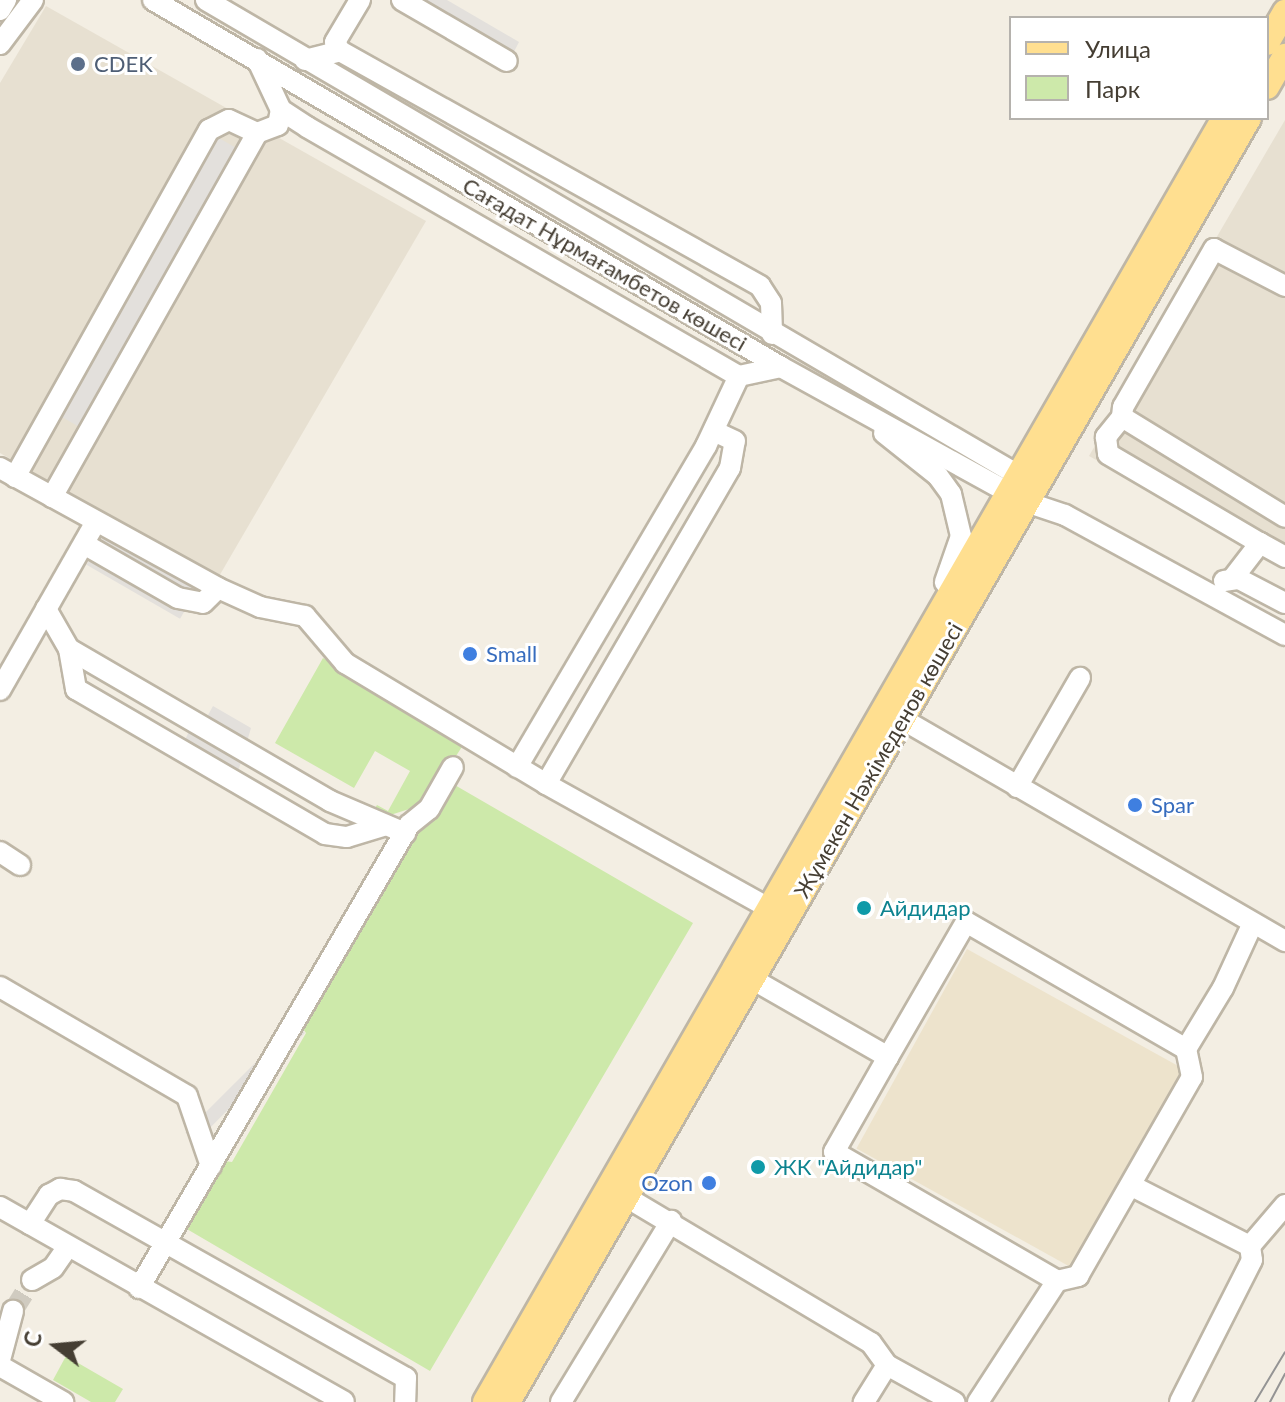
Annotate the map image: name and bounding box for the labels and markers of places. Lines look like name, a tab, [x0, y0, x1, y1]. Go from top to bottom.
place label: CDEK	[94, 51, 153, 77]
marker: CDEK	[69, 55, 87, 73]
place label: Small	[486, 641, 537, 667]
marker: Small	[461, 645, 479, 663]
place label: Spar	[1151, 792, 1194, 818]
marker: Spar	[1126, 796, 1144, 814]
place label: Айдидар	[880, 895, 971, 921]
marker: Айдидар	[855, 899, 873, 917]
place label: ЖК "Айдидар"	[774, 1154, 923, 1180]
marker: ЖК "Айдидар"	[749, 1158, 767, 1176]
place label: Ozon	[641, 1170, 693, 1196]
marker: Ozon	[700, 1174, 718, 1192]

